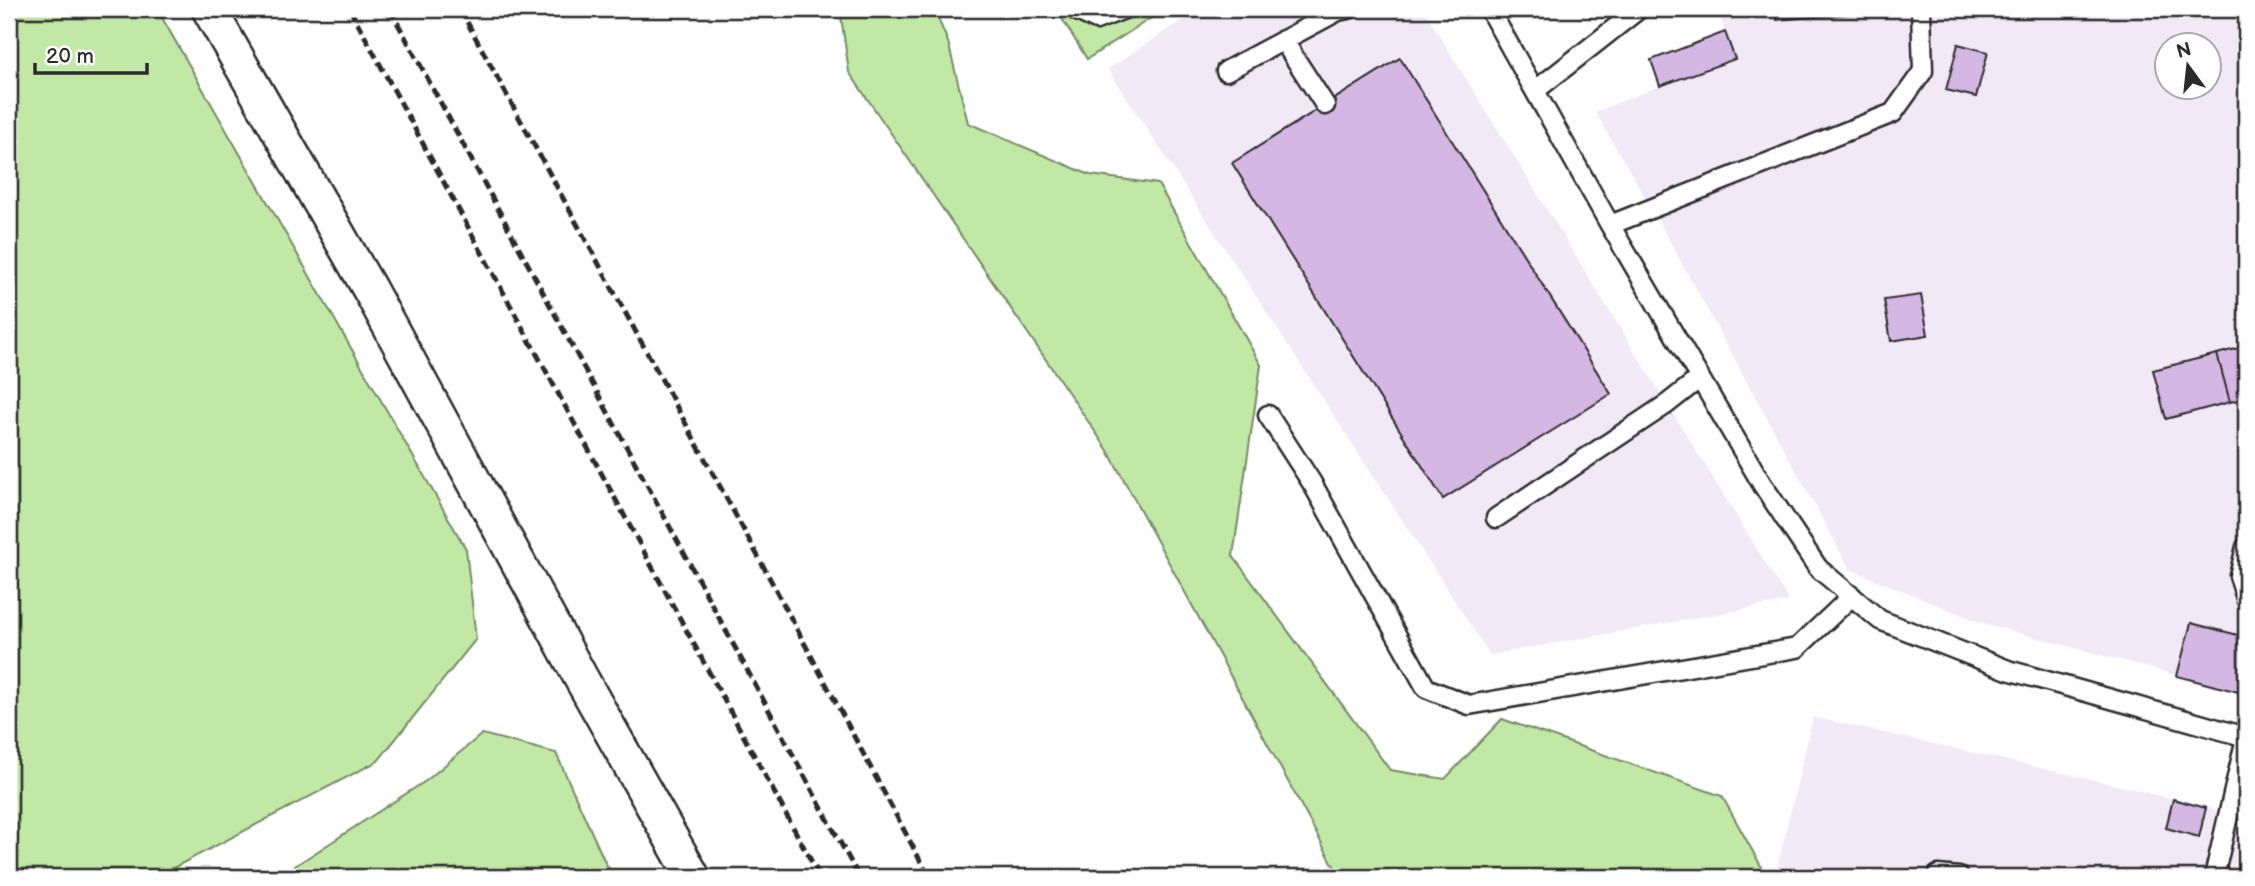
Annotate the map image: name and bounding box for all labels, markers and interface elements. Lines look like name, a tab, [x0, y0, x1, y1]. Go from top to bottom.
scale bar	[35, 32, 147, 76]
north arrow	[2154, 32, 2224, 102]
text: N	[2174, 38, 2194, 64]
text: 20 m	[46, 44, 94, 69]

